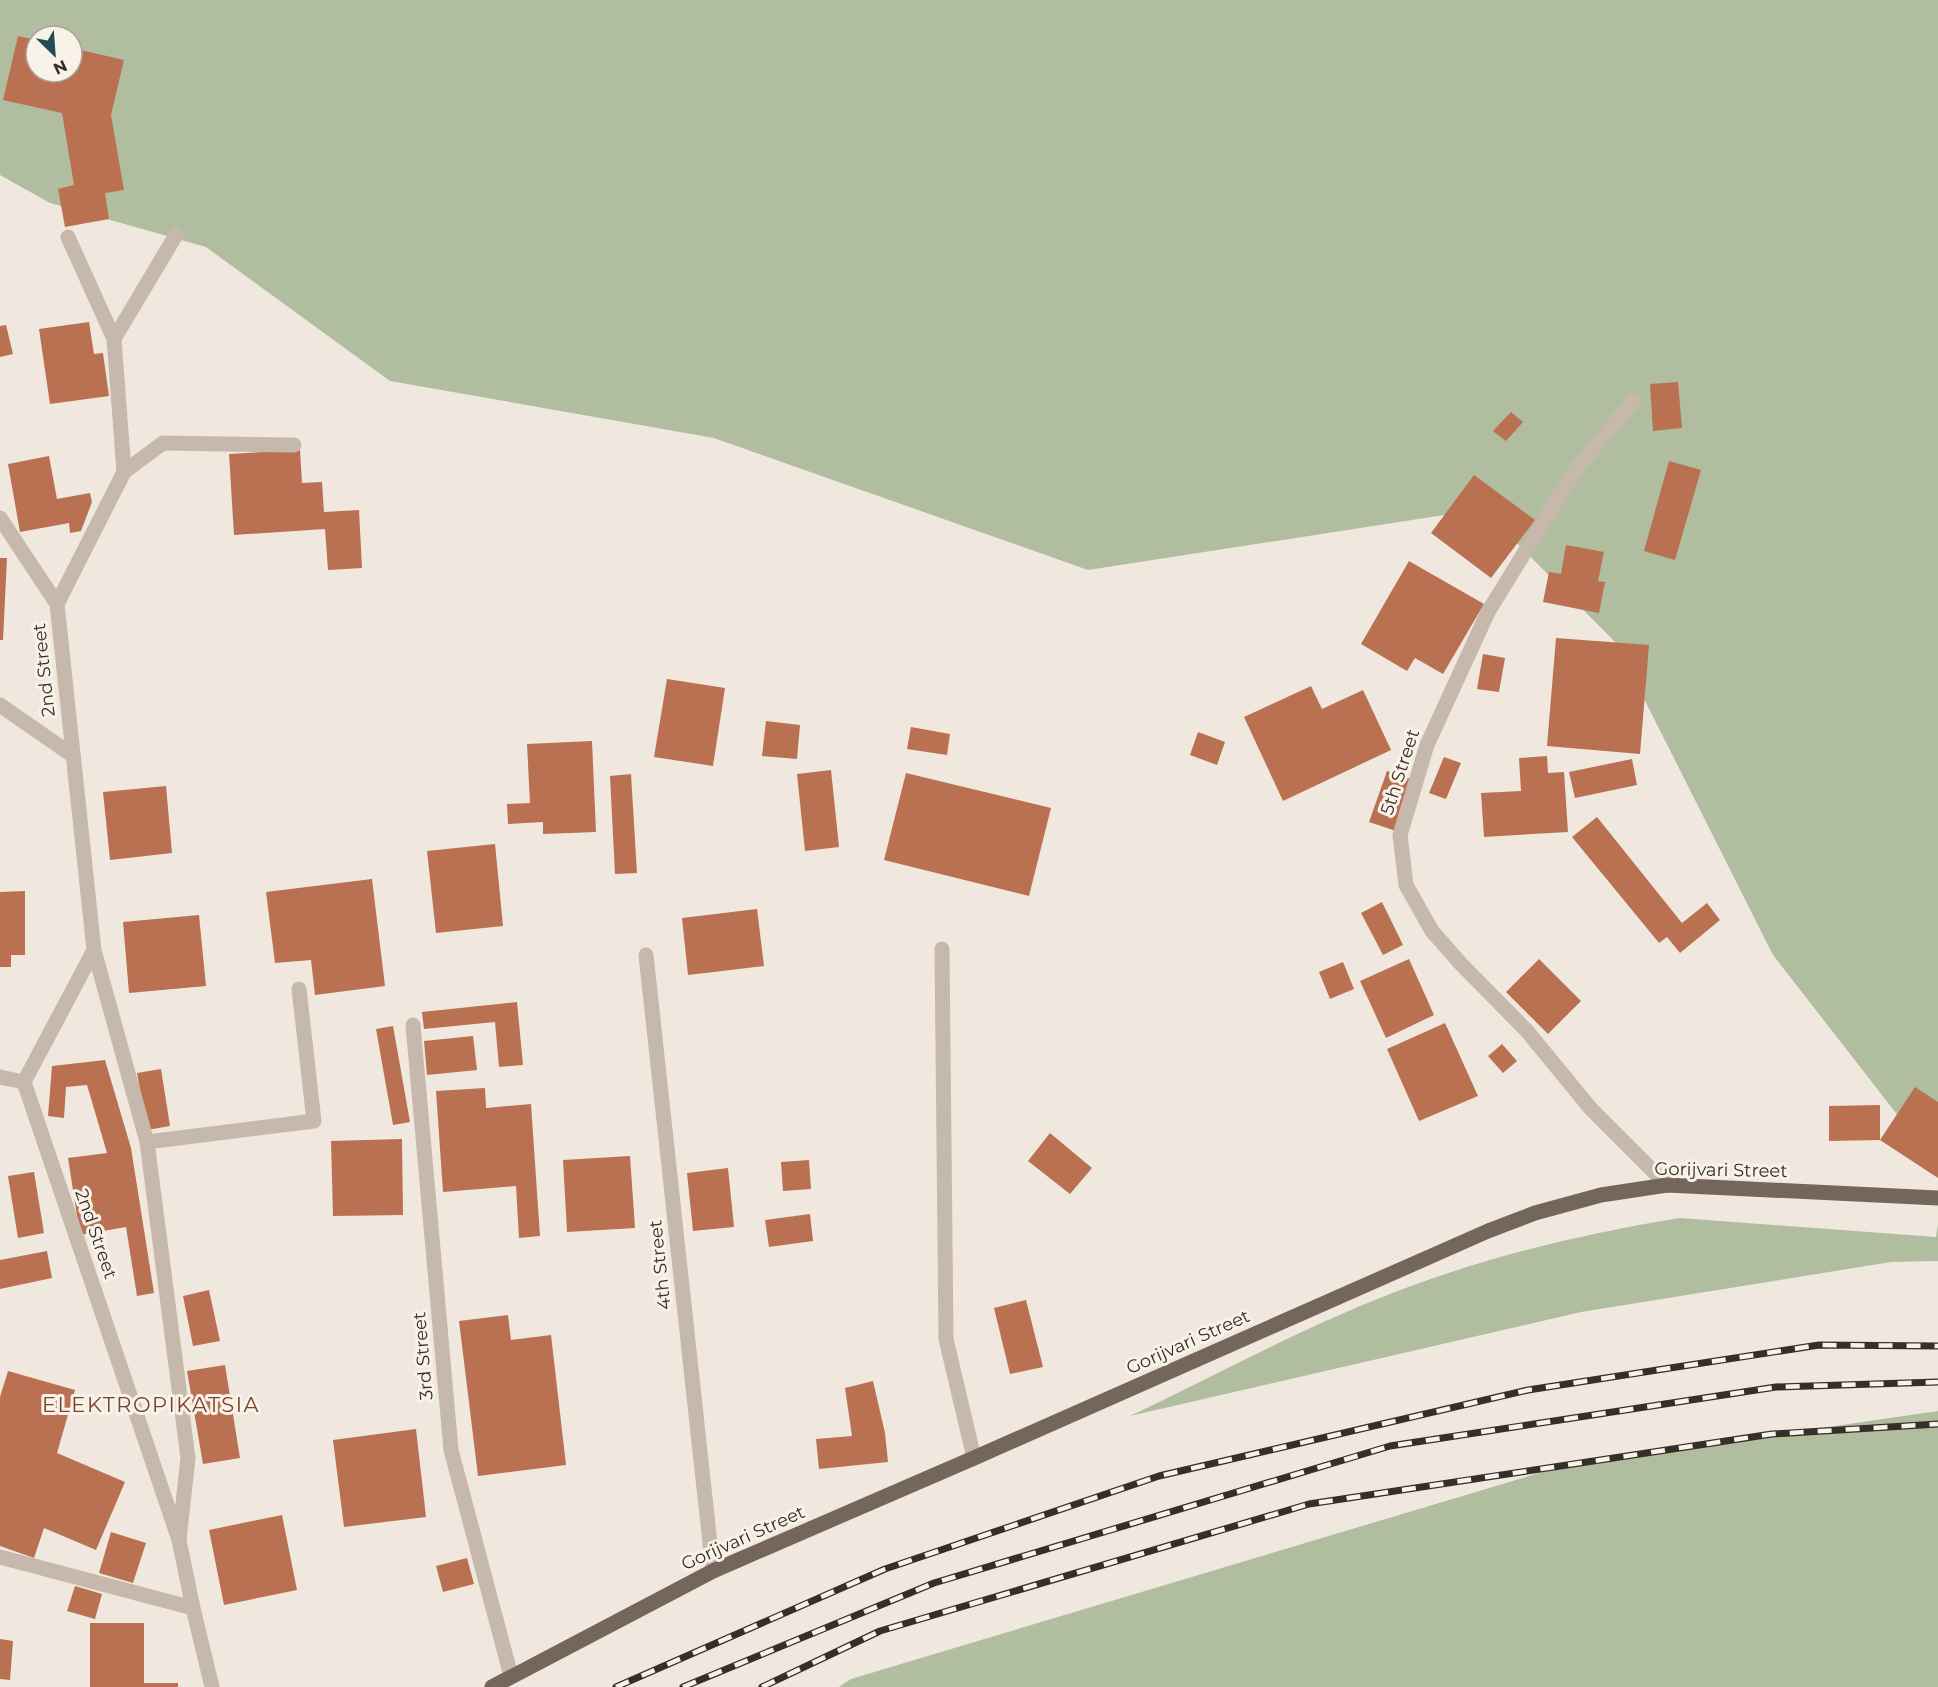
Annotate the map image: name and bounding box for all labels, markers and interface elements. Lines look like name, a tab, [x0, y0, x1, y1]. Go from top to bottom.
north arrow	[24, 24, 84, 84]
text: N	[50, 56, 70, 78]
street label: 2nd Street	[28, 622, 60, 718]
street label: 5th Street	[1376, 726, 1424, 818]
street label: Gorijvari Street	[1654, 1158, 1788, 1182]
street label: 2nd Street	[70, 1186, 122, 1282]
street label: 4th Street	[644, 1219, 676, 1311]
street label: Gorijvari Street	[1123, 1305, 1253, 1379]
street label: 3rd Street	[408, 1311, 438, 1401]
district label: ELEKTROPIKATSIA	[42, 1392, 260, 1417]
street label: Gorijvari Street	[678, 1501, 808, 1575]

